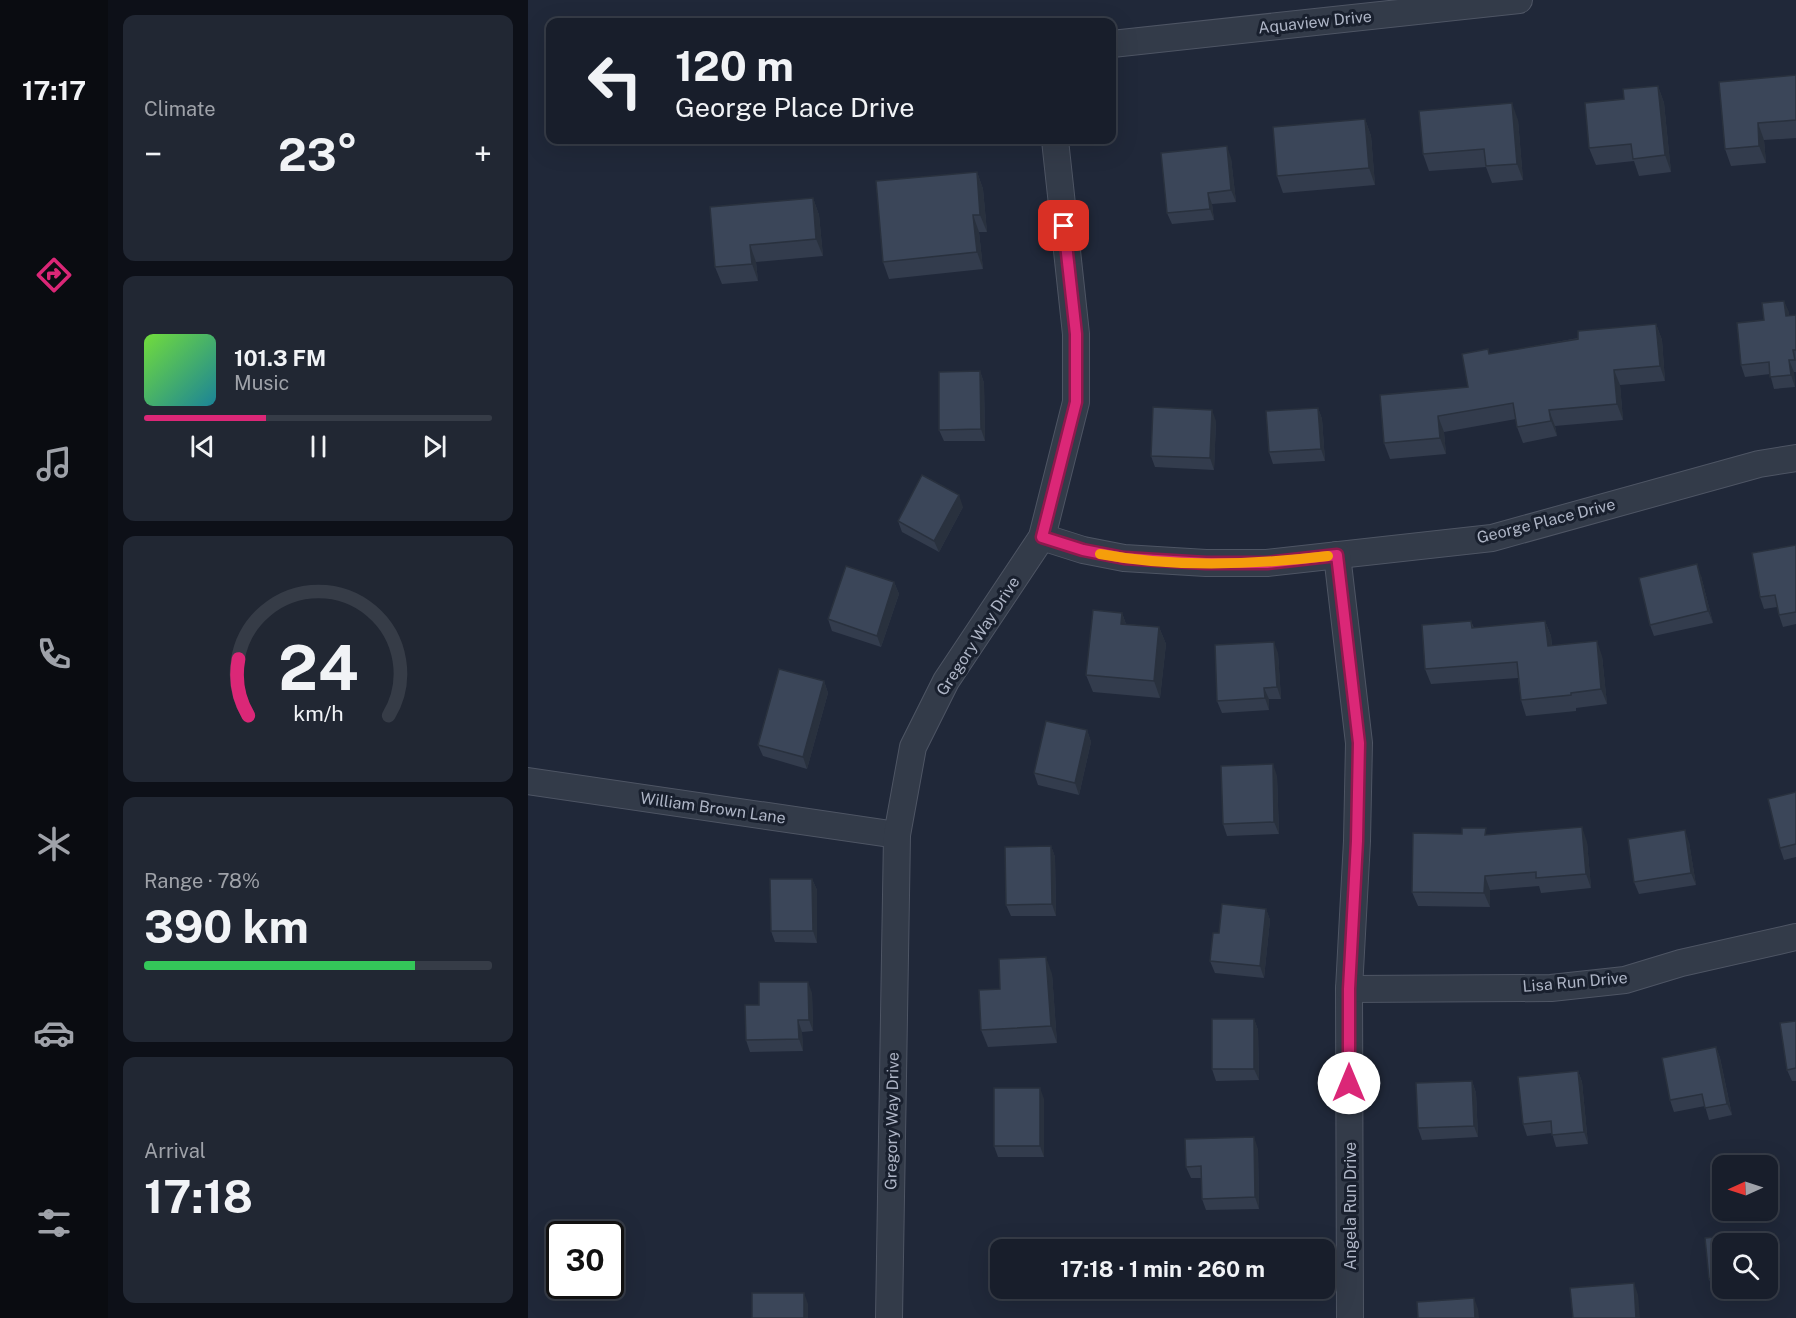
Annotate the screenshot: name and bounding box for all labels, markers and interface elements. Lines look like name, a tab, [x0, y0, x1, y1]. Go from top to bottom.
street label: Aquaview Drive	[1257, 7, 1373, 37]
text: 120 m	[675, 41, 794, 90]
icon: left	[576, 42, 654, 120]
text: 17:17	[22, 74, 86, 106]
text: George Place Drive	[675, 91, 915, 123]
text: Climate	[144, 97, 216, 121]
text: 23°	[278, 128, 358, 181]
text: −	[144, 135, 162, 173]
text: +	[474, 135, 492, 173]
pin	[1038, 200, 1089, 251]
icon: arrive	[1047, 209, 1080, 242]
icon: directions	[33, 254, 75, 296]
text: 101.3 FM	[234, 345, 326, 371]
text: Music	[234, 371, 289, 395]
icon: previous	[186, 430, 219, 463]
icon: pause	[302, 430, 335, 463]
icon: next	[418, 430, 451, 463]
icon: music	[33, 443, 75, 485]
street label: George Place Drive	[1475, 495, 1617, 547]
street label: Gregory Way Drive	[932, 573, 1024, 699]
text: 24	[278, 631, 358, 704]
icon: phone	[33, 633, 75, 675]
text: km/h	[293, 701, 343, 726]
street label: William Brown Lane	[639, 788, 787, 828]
icon: climate	[33, 823, 75, 865]
text: Range · 78%	[144, 869, 260, 893]
text: 390 km	[144, 900, 309, 953]
street label: Lisa Run Drive	[1522, 968, 1628, 996]
icon: car	[33, 1012, 75, 1054]
position arrow	[1317, 1051, 1381, 1115]
street label: Gregory Way Drive	[881, 1052, 903, 1190]
text: Arrival	[144, 1139, 206, 1163]
street label: Angela Run Drive	[1341, 1142, 1360, 1270]
north arrow	[1712, 1155, 1778, 1221]
map controls	[1712, 1155, 1778, 1299]
text: 17:18	[144, 1170, 253, 1223]
icon: filters	[33, 1202, 75, 1244]
speed limit sign: 30	[546, 1221, 624, 1299]
button: search	[1712, 1233, 1778, 1299]
text: 17:18 · 1 min · 260 m	[1060, 1256, 1265, 1282]

